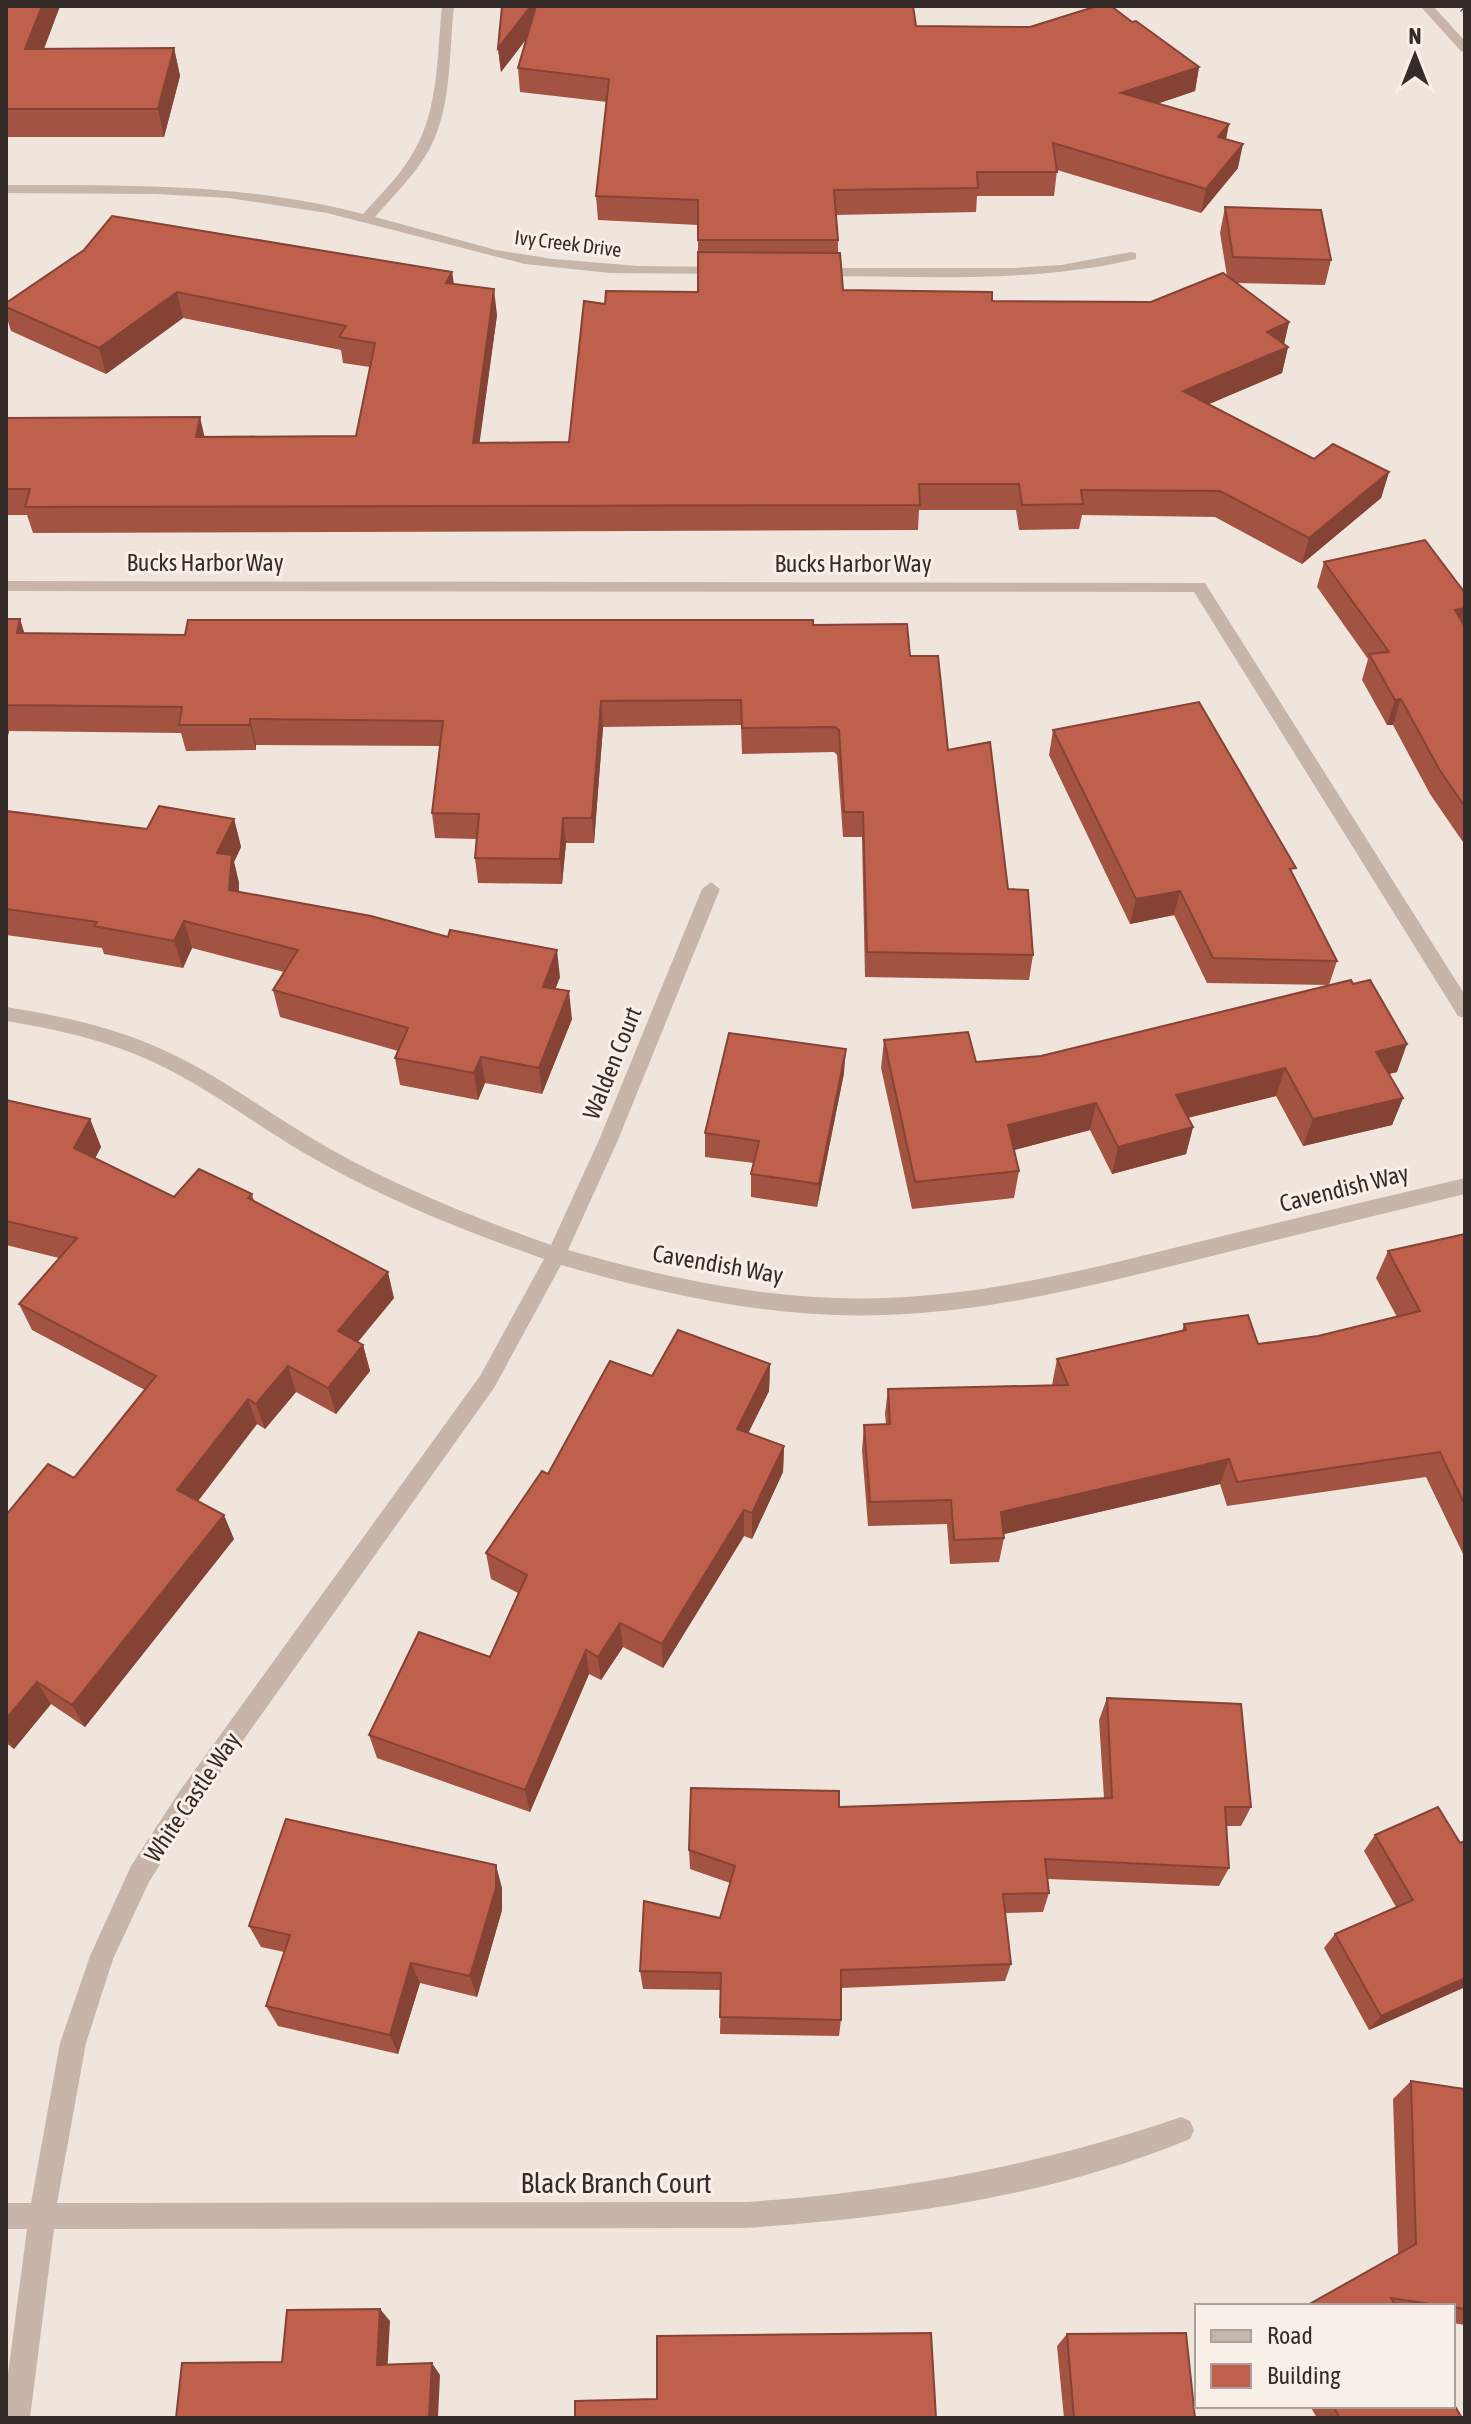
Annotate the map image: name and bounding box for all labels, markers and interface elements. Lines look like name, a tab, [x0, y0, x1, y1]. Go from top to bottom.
north arrow	[1375, 16, 1455, 96]
text: N	[1409, 23, 1421, 49]
street label: Ivy Creek Drive	[513, 225, 623, 261]
street label: Bucks Harbor Way	[126, 549, 284, 576]
street label: Bucks Harbor Way	[774, 550, 932, 577]
street label: Walden Court	[577, 1003, 647, 1123]
street label: Cavendish Way	[1277, 1159, 1411, 1217]
street label: Cavendish Way	[651, 1239, 786, 1289]
street label: White Castle Way	[139, 1727, 245, 1867]
street label: Black Branch Court	[521, 2167, 711, 2199]
legend	[1195, 2304, 1455, 2408]
text: Road	[1267, 2322, 1313, 2349]
text: Building	[1267, 2362, 1341, 2389]

